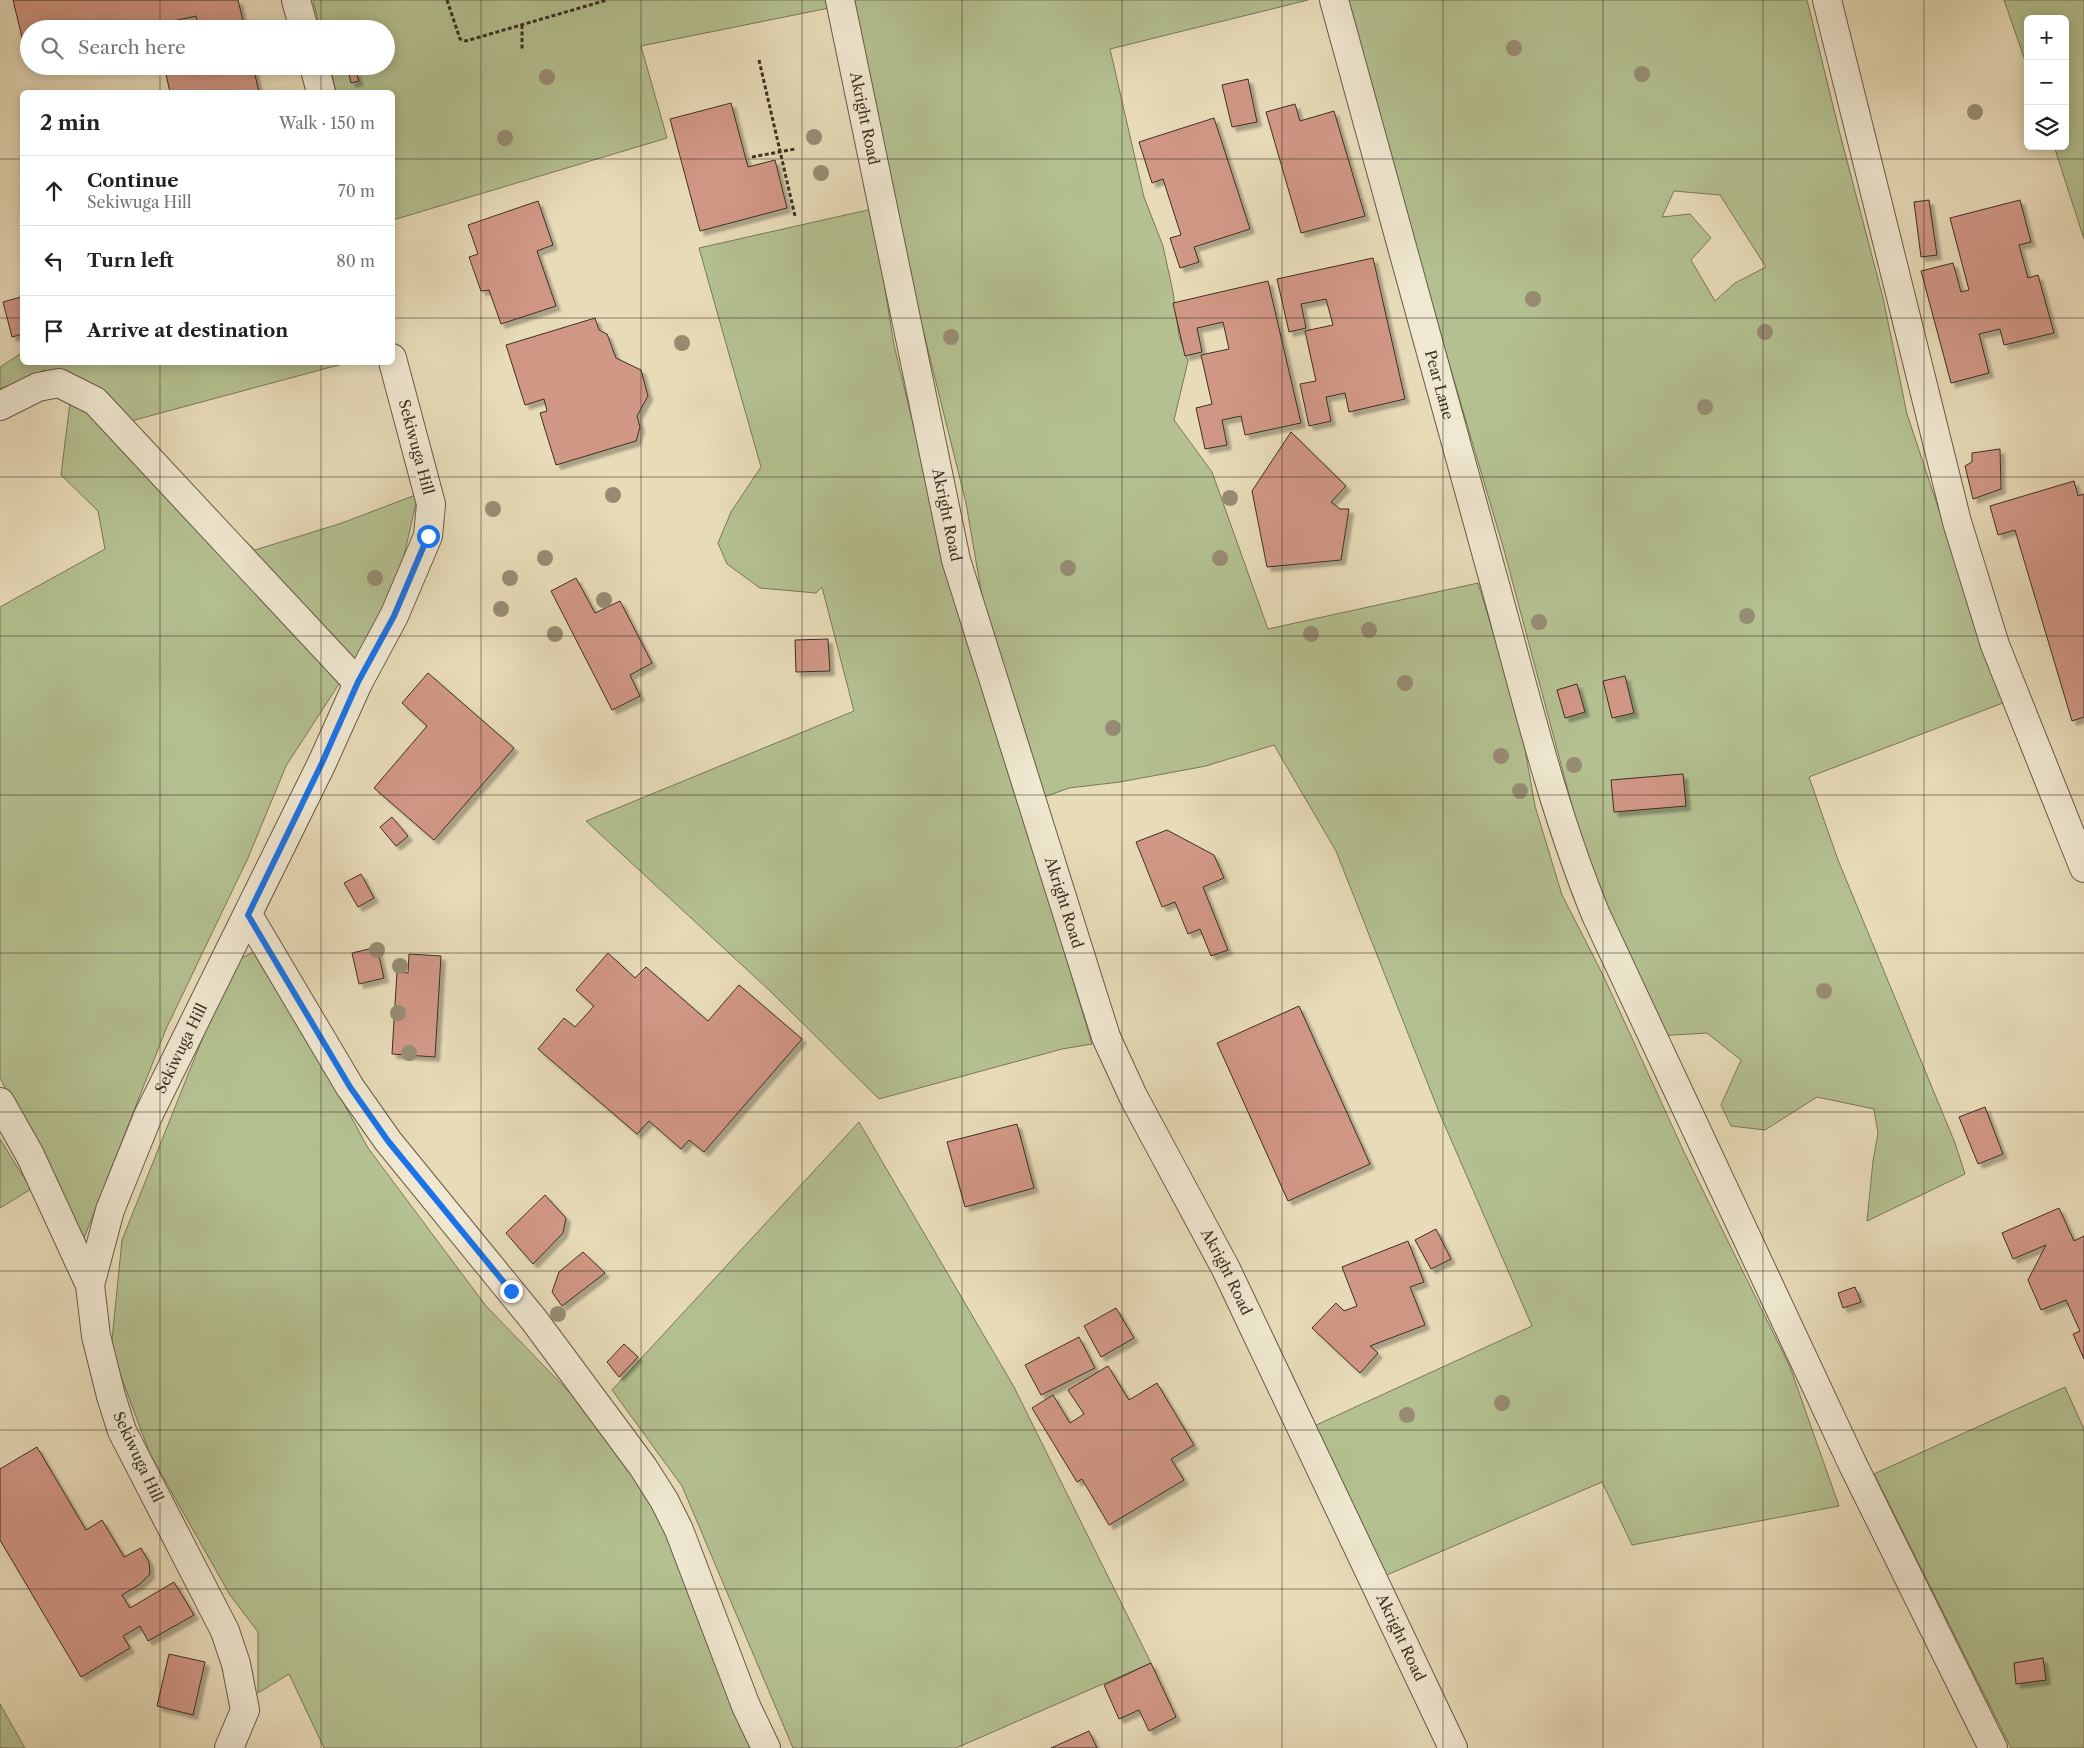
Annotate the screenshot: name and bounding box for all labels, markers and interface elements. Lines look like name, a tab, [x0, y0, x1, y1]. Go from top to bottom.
map controls	[2024, 15, 2069, 150]
button: +	[2024, 15, 2069, 60]
search box	[20, 20, 395, 75]
icon: search	[38, 34, 66, 62]
text: Search here	[78, 36, 186, 59]
button: −	[2024, 60, 2069, 105]
street label: Akright Road	[846, 69, 884, 167]
button: layers	[2024, 105, 2069, 150]
text: 2 min	[40, 110, 100, 135]
text: Walk · 150 m	[279, 113, 375, 133]
text: Continue	[87, 169, 179, 192]
icon: ahead	[40, 177, 68, 205]
text: 70 m	[338, 181, 375, 201]
text: Sekiwuga Hill	[87, 192, 192, 212]
icon: left	[40, 247, 68, 275]
text: Turn left	[87, 249, 174, 272]
text: 80 m	[336, 251, 375, 271]
icon: arrive	[40, 317, 68, 345]
text: Arrive at destination	[87, 319, 288, 342]
street label: Pear Lane	[1421, 348, 1458, 422]
street label: Sekiwuga Hill	[395, 397, 438, 497]
street label: Akright Road	[928, 466, 966, 563]
route start	[417, 525, 440, 548]
street label: Akright Road	[1041, 854, 1087, 950]
street label: Sekiwuga Hill	[151, 1000, 211, 1096]
street label: Akright Road	[1197, 1224, 1256, 1318]
route end	[500, 1280, 523, 1303]
street label: Sekiwuga Hill	[109, 1408, 168, 1506]
street label: Akright Road	[1372, 1590, 1430, 1684]

